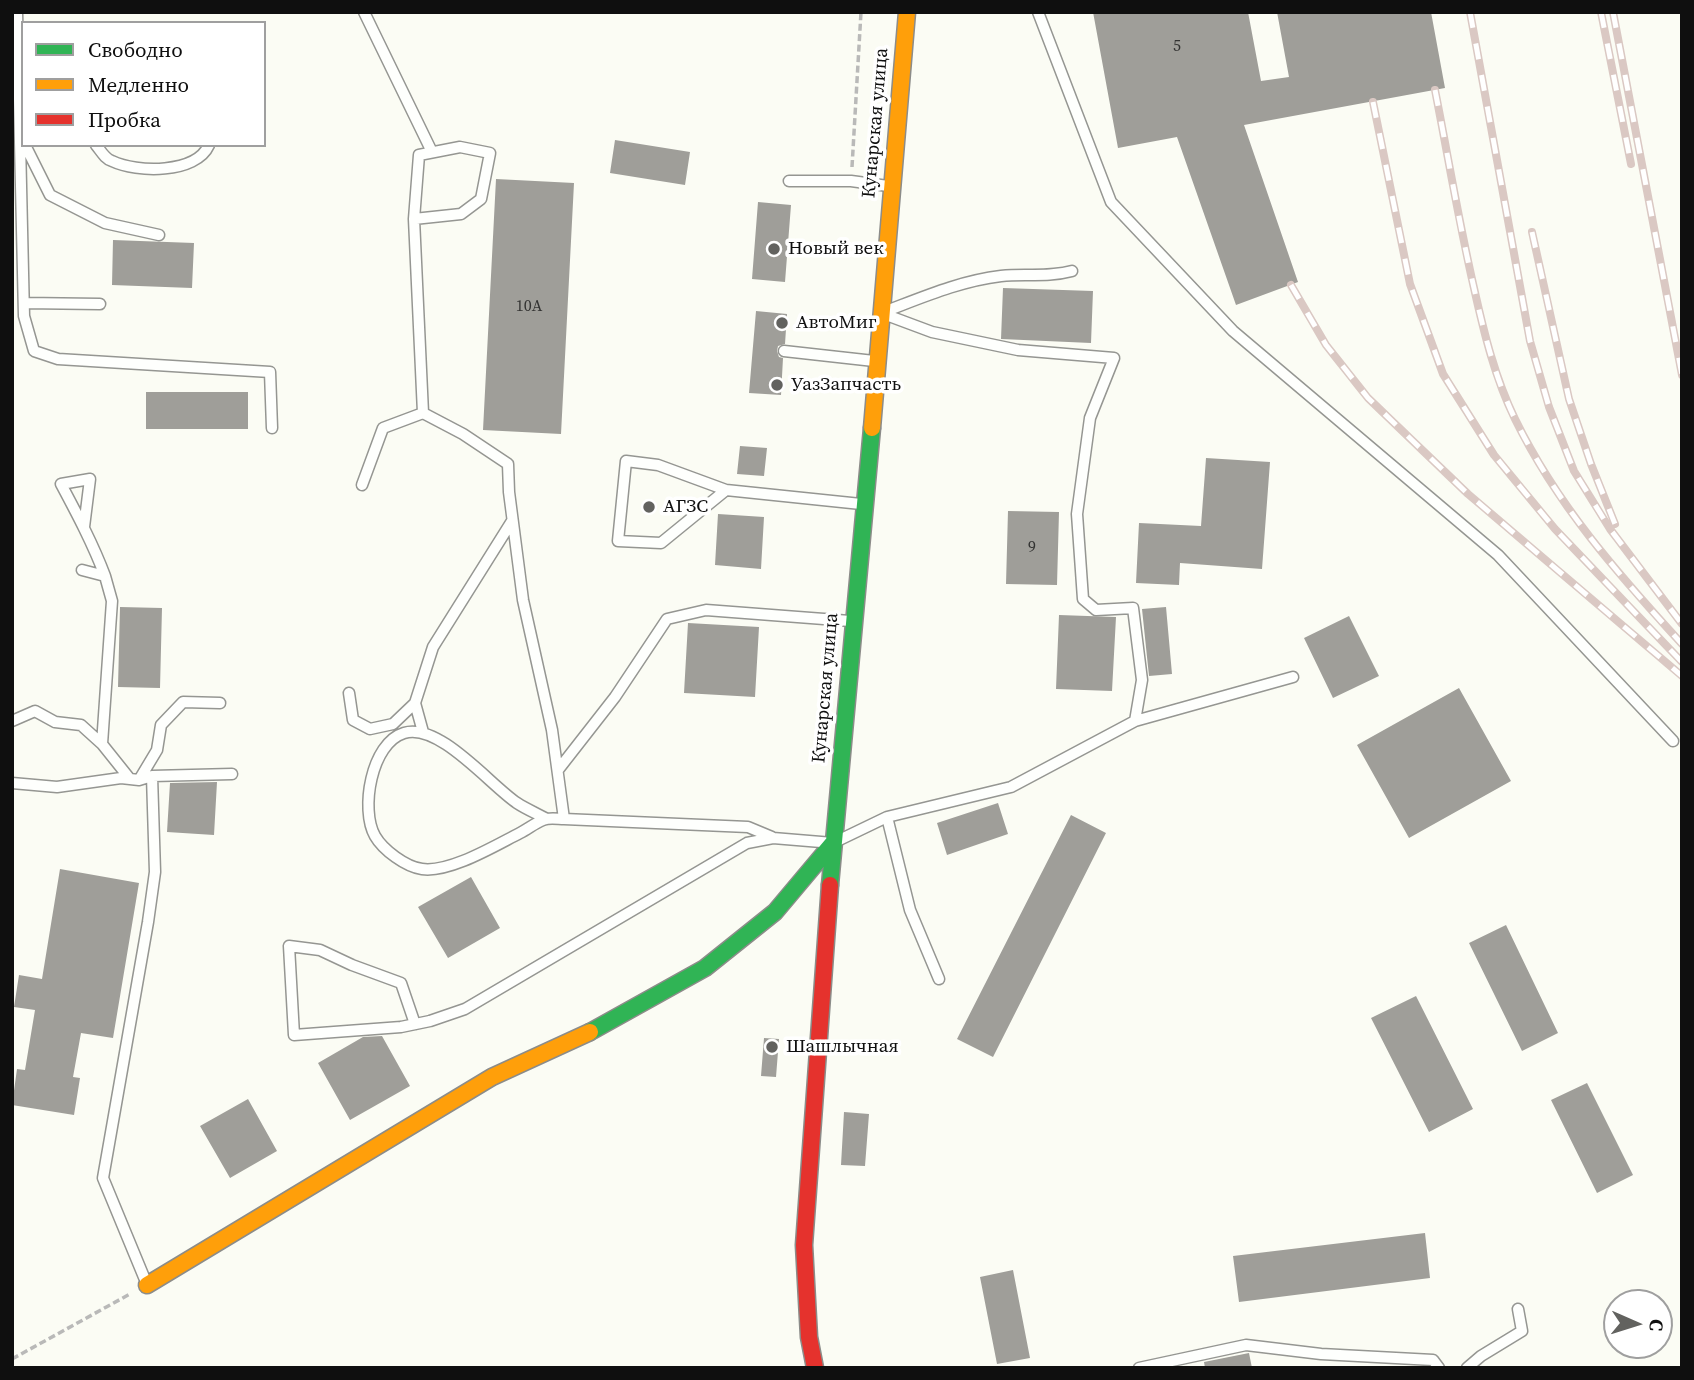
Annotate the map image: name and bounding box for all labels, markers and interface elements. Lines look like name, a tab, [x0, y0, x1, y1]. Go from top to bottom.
legend	[21, 21, 266, 147]
text: Свободно	[88, 35, 183, 64]
house number: 5	[1173, 37, 1181, 57]
street label: Кунарская улица	[858, 47, 894, 199]
text: Медленно	[88, 70, 189, 99]
text: Пробка	[88, 105, 161, 134]
place label: Новый век	[788, 238, 884, 260]
marker: Новый век	[766, 241, 782, 257]
house number: 10А	[516, 297, 542, 317]
place label: АвтоМиг	[796, 312, 877, 334]
marker: АвтоМиг	[774, 315, 790, 331]
place label: УазЗапчасть	[791, 374, 901, 396]
marker: УазЗапчасть	[769, 377, 785, 393]
place label: АГЗС	[663, 496, 708, 518]
marker: АГЗС	[641, 499, 657, 515]
house number: 9	[1028, 538, 1036, 558]
street label: Кунарская улица	[808, 612, 844, 764]
place label: Шашлычная	[786, 1036, 899, 1058]
marker: Шашлычная	[764, 1039, 780, 1055]
north arrow	[1603, 1289, 1673, 1359]
text: С	[1644, 1318, 1670, 1332]

